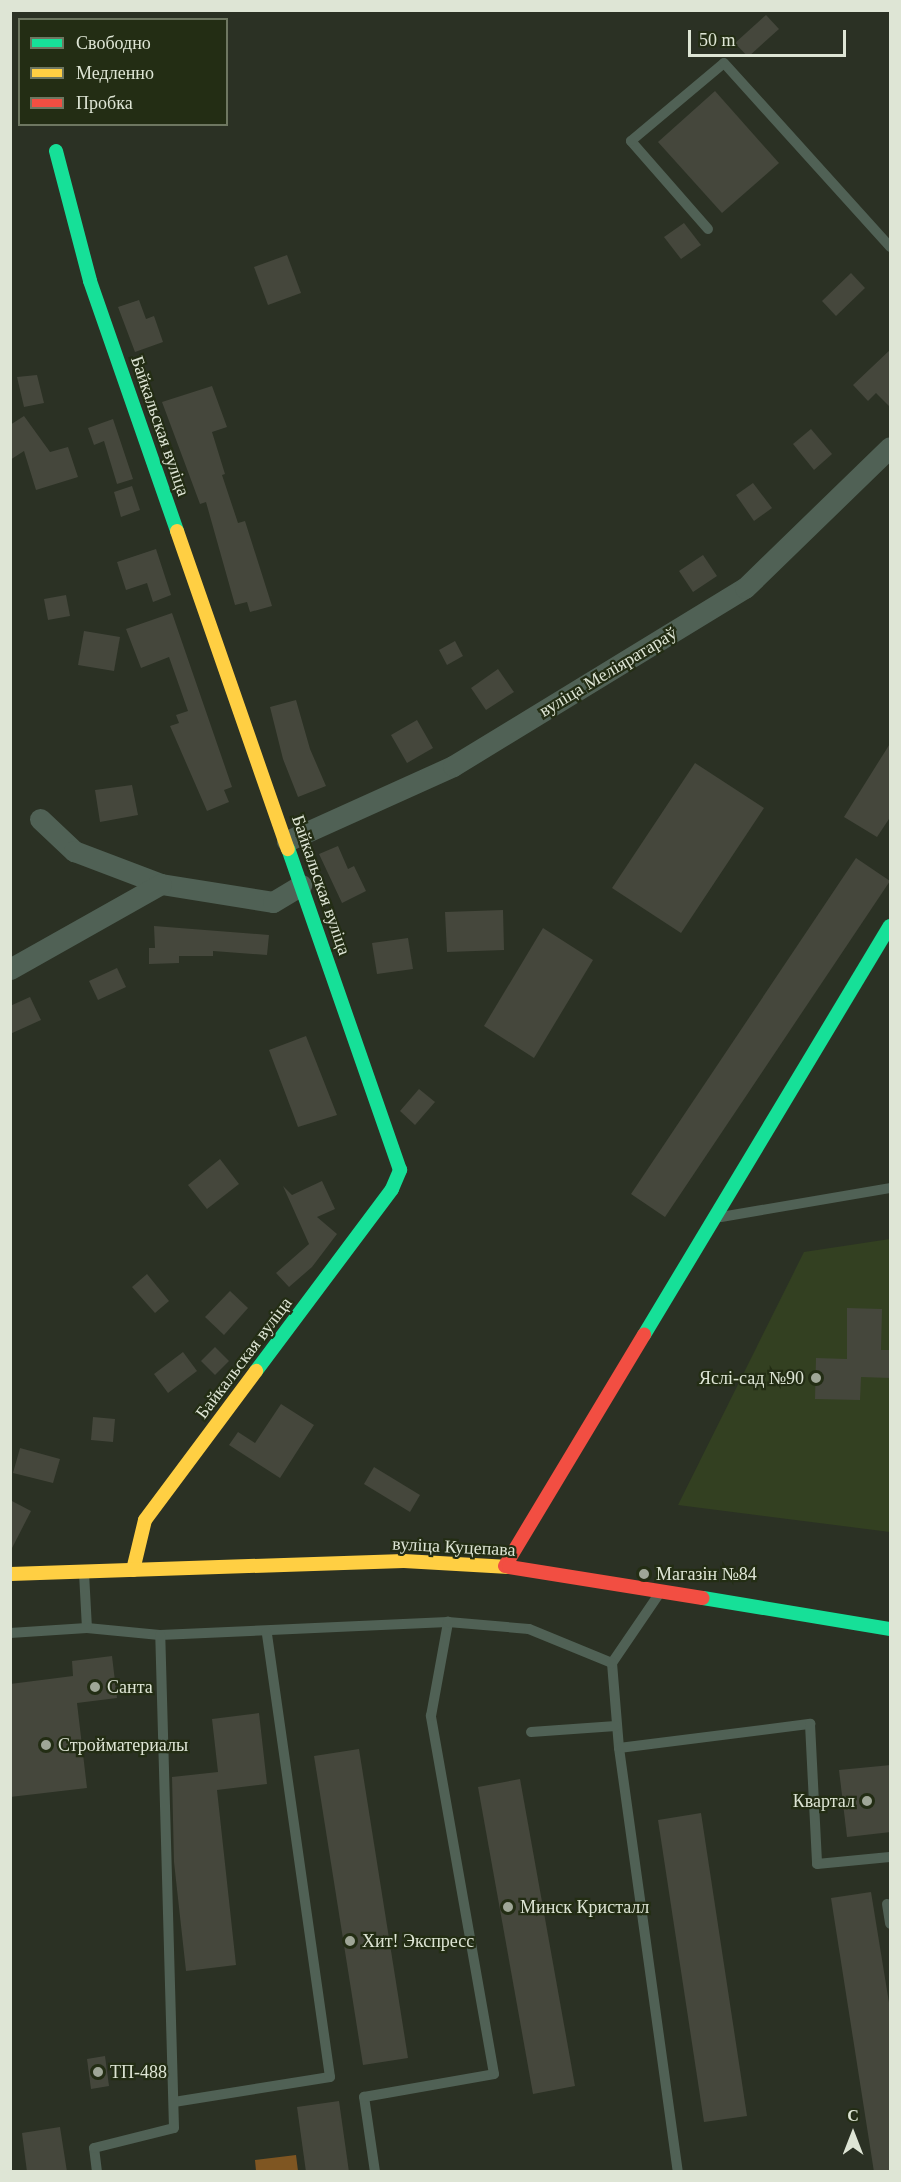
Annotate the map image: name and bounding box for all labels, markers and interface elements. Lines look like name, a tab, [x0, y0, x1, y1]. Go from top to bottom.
legend	[18, 18, 228, 126]
scale bar	[691, 18, 848, 56]
text: 50 m	[699, 30, 736, 50]
text: Свободно	[76, 33, 151, 53]
text: Медленно	[76, 63, 154, 83]
text: Пробка	[76, 93, 133, 113]
street label: Байкальская вуліца	[126, 353, 194, 499]
street label: вуліца Меліяратараў	[535, 622, 681, 722]
street label: Байкальская вуліца	[287, 812, 355, 958]
street label: Байкальская вуліца	[191, 1293, 297, 1423]
place label: Яслі-сад №90	[699, 1367, 804, 1389]
marker: Яслі-сад №90	[809, 1371, 823, 1385]
street label: вуліца Куцепава	[392, 1533, 516, 1561]
place label: Магазін №84	[656, 1563, 757, 1585]
marker: Магазін №84	[637, 1567, 651, 1581]
place label: Санта	[107, 1676, 153, 1698]
marker: Санта	[88, 1680, 102, 1694]
place label: Стройматериалы	[58, 1734, 188, 1756]
marker: Стройматериалы	[39, 1738, 53, 1752]
place label: Квартал	[793, 1790, 855, 1812]
marker: Квартал	[860, 1794, 874, 1808]
place label: Минск Кристалл	[520, 1896, 649, 1918]
marker: Минск Кристалл	[501, 1900, 515, 1914]
place label: Хит! Экспресс	[362, 1930, 474, 1952]
marker: Хит! Экспресс	[343, 1934, 357, 1948]
place label: ТП-488	[110, 2061, 167, 2083]
marker: ТП-488	[91, 2065, 105, 2079]
north arrow	[823, 2104, 883, 2164]
text: С	[847, 2107, 859, 2124]

